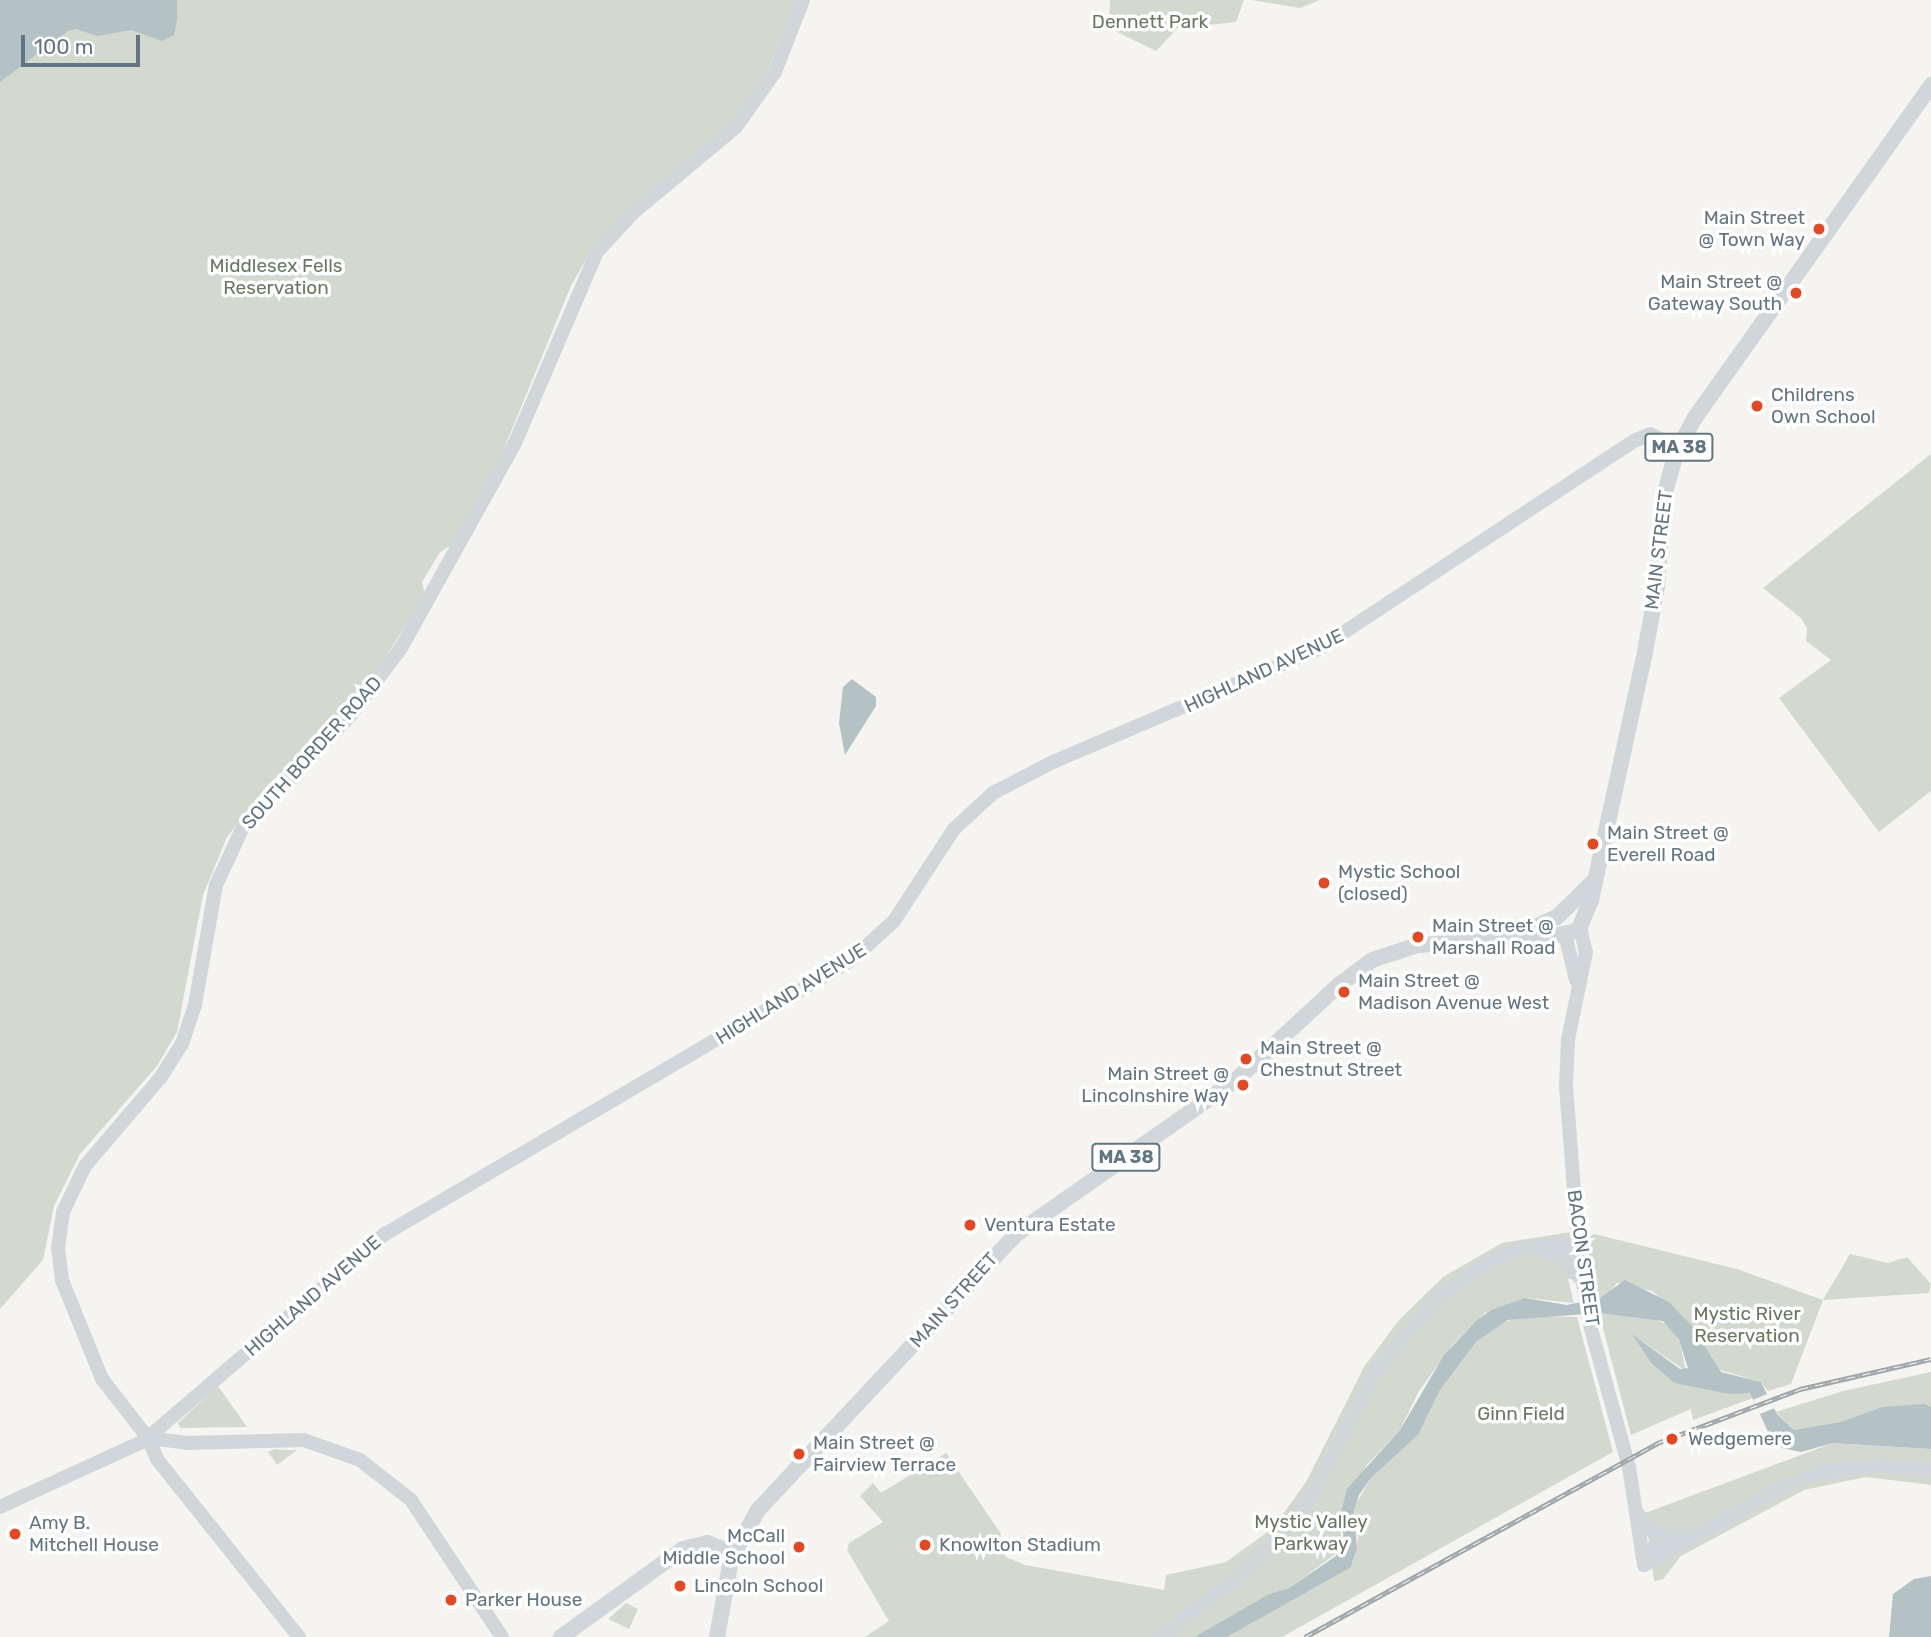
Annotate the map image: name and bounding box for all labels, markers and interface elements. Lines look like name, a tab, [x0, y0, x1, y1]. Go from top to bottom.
park label: Dennett Park	[1092, 11, 1208, 33]
scale bar	[24, 21, 144, 65]
text: 100 m	[34, 34, 93, 59]
place label: Main Street @ Town Way	[1698, 207, 1805, 251]
marker: Main Street @ Town Way	[1811, 221, 1827, 237]
park label: Middlesex Fells Reservation	[209, 255, 343, 299]
place label: Main Street @ Gateway South	[1647, 271, 1782, 315]
marker: Main Street @ Gateway South	[1788, 285, 1804, 301]
place label: Childrens Own School	[1771, 384, 1876, 428]
marker: Childrens Own School	[1749, 398, 1765, 414]
road number: MA 38	[1644, 432, 1714, 462]
street label: MAIN STREET	[1640, 489, 1678, 611]
street label: HIGHLAND AVENUE	[1181, 624, 1347, 718]
street label: SOUTH BORDER ROAD	[237, 672, 387, 834]
place label: Main Street @ Everell Road	[1607, 822, 1729, 866]
marker: Main Street @ Everell Road	[1585, 836, 1601, 852]
place label: Mystic School (closed)	[1338, 861, 1460, 905]
marker: Mystic School (closed)	[1316, 875, 1332, 891]
place label: Main Street @ Marshall Road	[1432, 915, 1555, 959]
marker: Main Street @ Marshall Road	[1410, 929, 1426, 945]
street label: HIGHLAND AVENUE	[711, 938, 871, 1050]
place label: Main Street @ Madison Avenue West	[1358, 970, 1550, 1014]
marker: Main Street @ Madison Avenue West	[1336, 984, 1352, 1000]
place label: Main Street @ Chestnut Street	[1260, 1037, 1402, 1081]
marker: Main Street @ Chestnut Street	[1238, 1051, 1254, 1067]
place label: Main Street @ Lincolnshire Way	[1081, 1063, 1229, 1107]
marker: Main Street @ Lincolnshire Way	[1235, 1077, 1251, 1093]
road number: MA 38	[1091, 1142, 1161, 1172]
street label: BACON STREET	[1562, 1188, 1604, 1328]
place label: Ventura Estate	[984, 1214, 1116, 1236]
marker: Ventura Estate	[962, 1217, 978, 1233]
street label: HIGHLAND AVENUE	[240, 1231, 386, 1361]
street label: MAIN STREET	[905, 1248, 1003, 1352]
park label: Mystic River Reservation	[1693, 1303, 1801, 1347]
park label: Ginn Field	[1477, 1403, 1565, 1425]
place label: Wedgemere	[1688, 1428, 1792, 1450]
marker: Wedgemere	[1662, 1429, 1682, 1449]
place label: Main Street @ Fairview Terrace	[813, 1432, 957, 1476]
marker: Main Street @ Fairview Terrace	[791, 1446, 807, 1462]
park label: Mystic Valley Parkway	[1254, 1511, 1368, 1555]
place label: Amy B. Mitchell House	[29, 1512, 159, 1556]
place label: McCall Middle School	[662, 1525, 785, 1569]
marker: Amy B. Mitchell House	[7, 1526, 23, 1542]
place label: Knowlton Stadium	[939, 1534, 1101, 1556]
marker: Knowlton Stadium	[917, 1537, 933, 1553]
marker: McCall Middle School	[791, 1539, 807, 1555]
place label: Lincoln School	[694, 1575, 823, 1597]
marker: Lincoln School	[672, 1578, 688, 1594]
place label: Parker House	[465, 1589, 583, 1611]
marker: Parker House	[443, 1592, 459, 1608]

